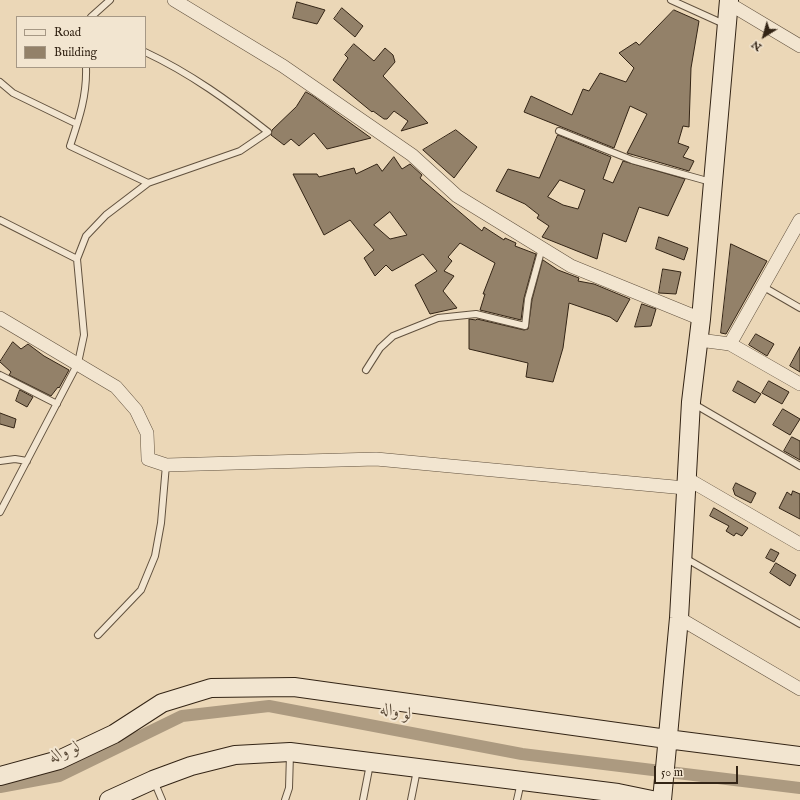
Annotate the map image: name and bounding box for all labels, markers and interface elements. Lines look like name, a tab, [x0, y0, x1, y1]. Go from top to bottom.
legend	[16, 16, 146, 68]
north arrow	[744, 16, 784, 56]
text: Road	[54, 25, 81, 40]
text: N	[749, 37, 765, 54]
text: Building	[54, 45, 97, 60]
water label: لو واله	[378, 700, 414, 726]
water label: لو واله	[46, 737, 84, 769]
scale bar	[656, 758, 740, 784]
text: 50 m	[661, 765, 683, 780]

